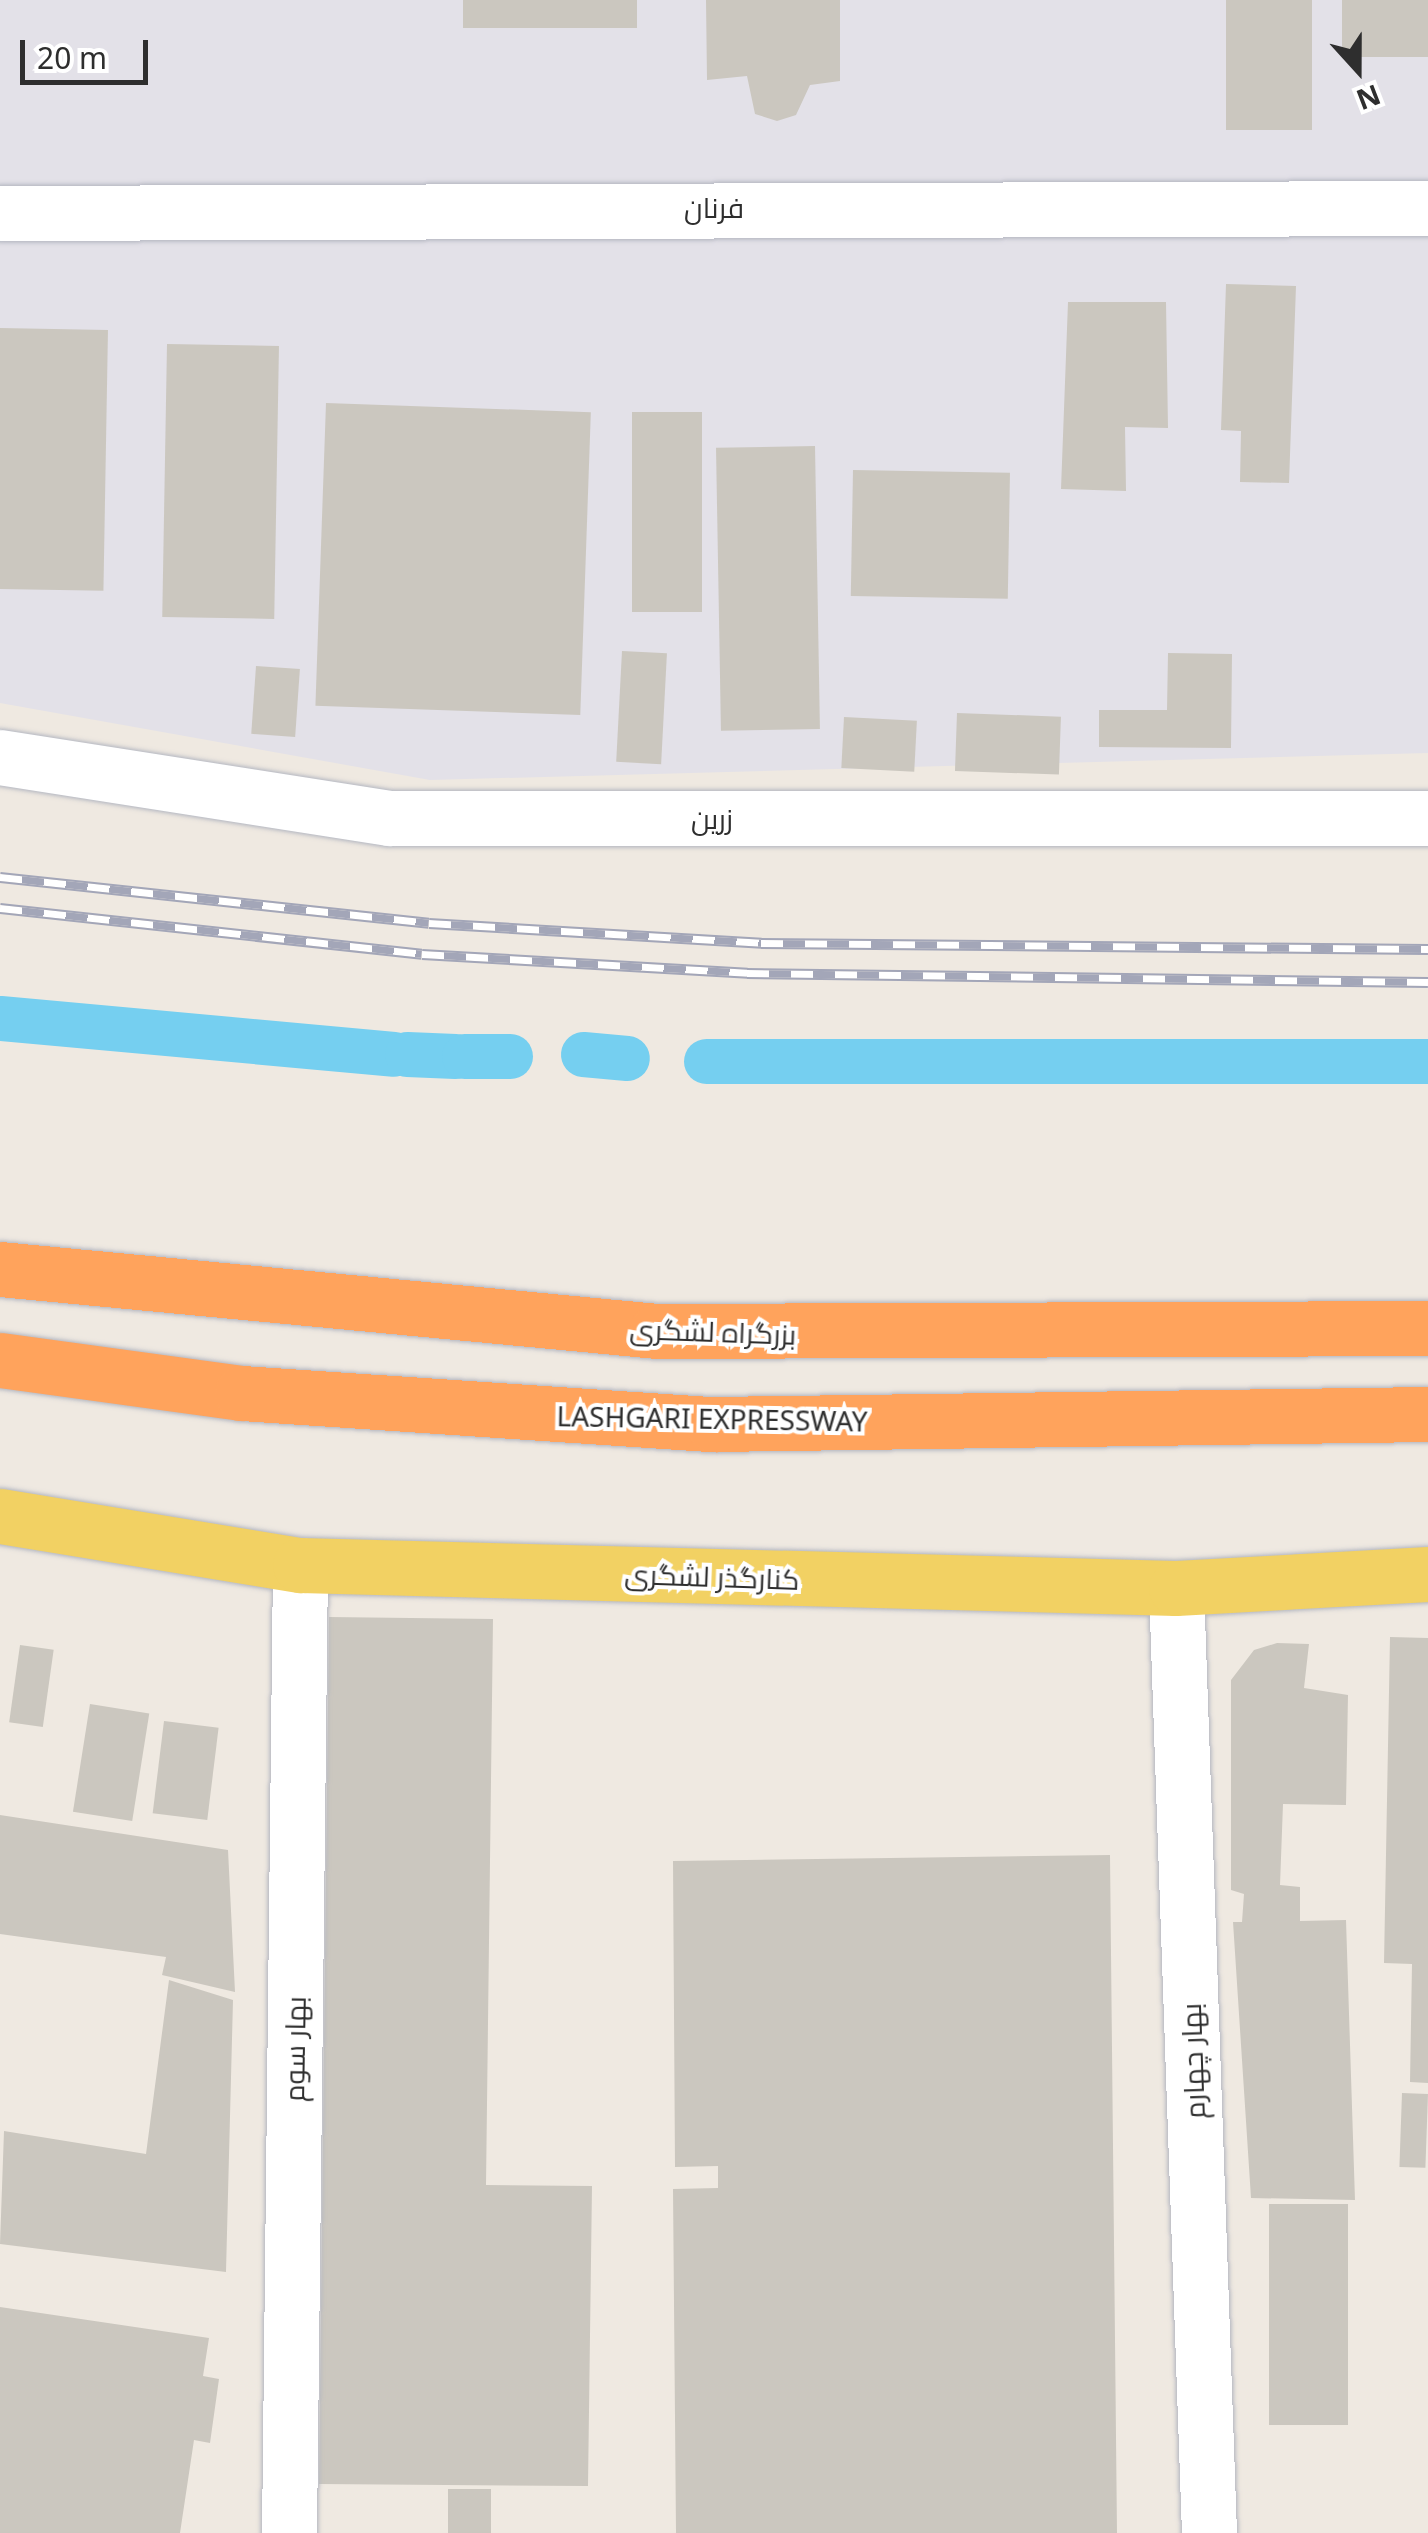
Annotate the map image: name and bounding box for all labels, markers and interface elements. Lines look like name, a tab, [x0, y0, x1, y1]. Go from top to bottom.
scale bar	[25, 20, 152, 82]
north arrow	[1308, 20, 1408, 120]
text: 20 m	[37, 37, 107, 78]
text: N	[1351, 76, 1386, 120]
street label: فرنان	[684, 190, 744, 224]
street label: زرین	[691, 801, 733, 835]
street label: بزرگراه لشگری	[629, 1311, 797, 1351]
street label: LASHGARI EXPRESSWAY	[556, 1398, 868, 1438]
street label: کنارگذر لشگری	[624, 1556, 800, 1596]
street label: بهار سوم	[276, 1996, 312, 2102]
street label: بهار چهارم	[1173, 2002, 1211, 2120]

